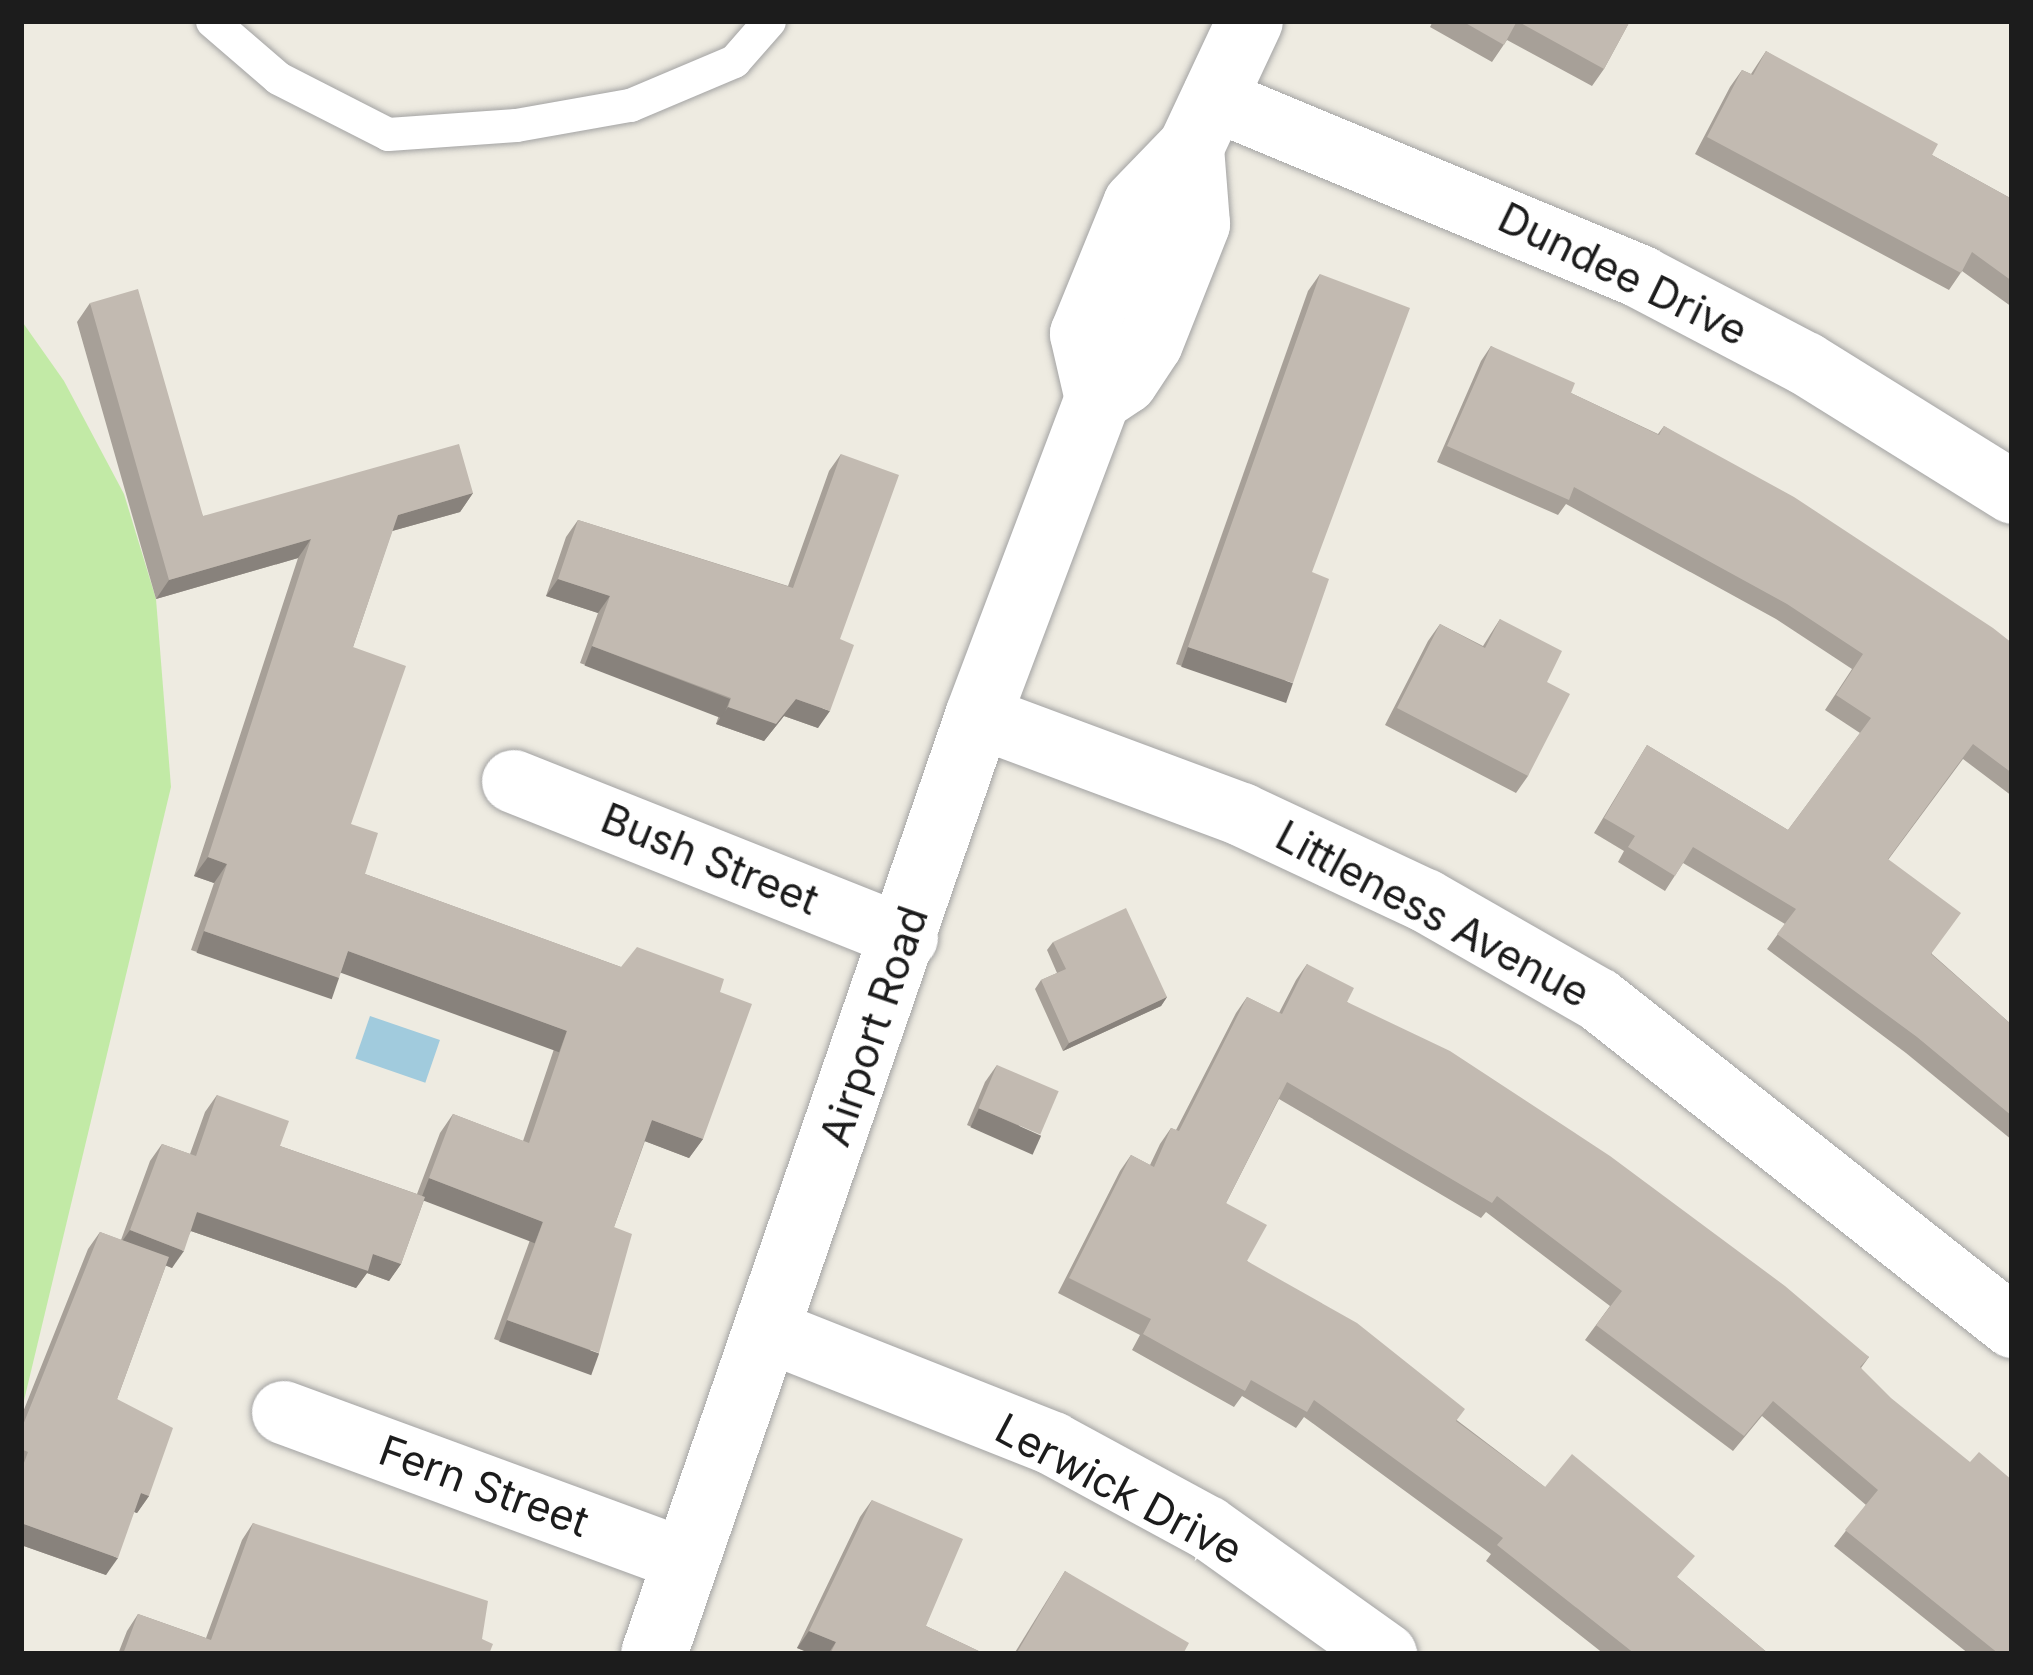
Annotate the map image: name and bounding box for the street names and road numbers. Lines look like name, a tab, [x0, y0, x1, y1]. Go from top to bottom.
street label: Dundee Drive	[1490, 192, 1756, 356]
street label: Bush Street	[594, 793, 826, 925]
street label: Littleness Avenue	[1268, 810, 1598, 1018]
street label: Airport Road	[809, 900, 939, 1152]
street label: Lerwick Drive	[987, 1403, 1251, 1575]
street label: Fern Street	[372, 1425, 596, 1547]

